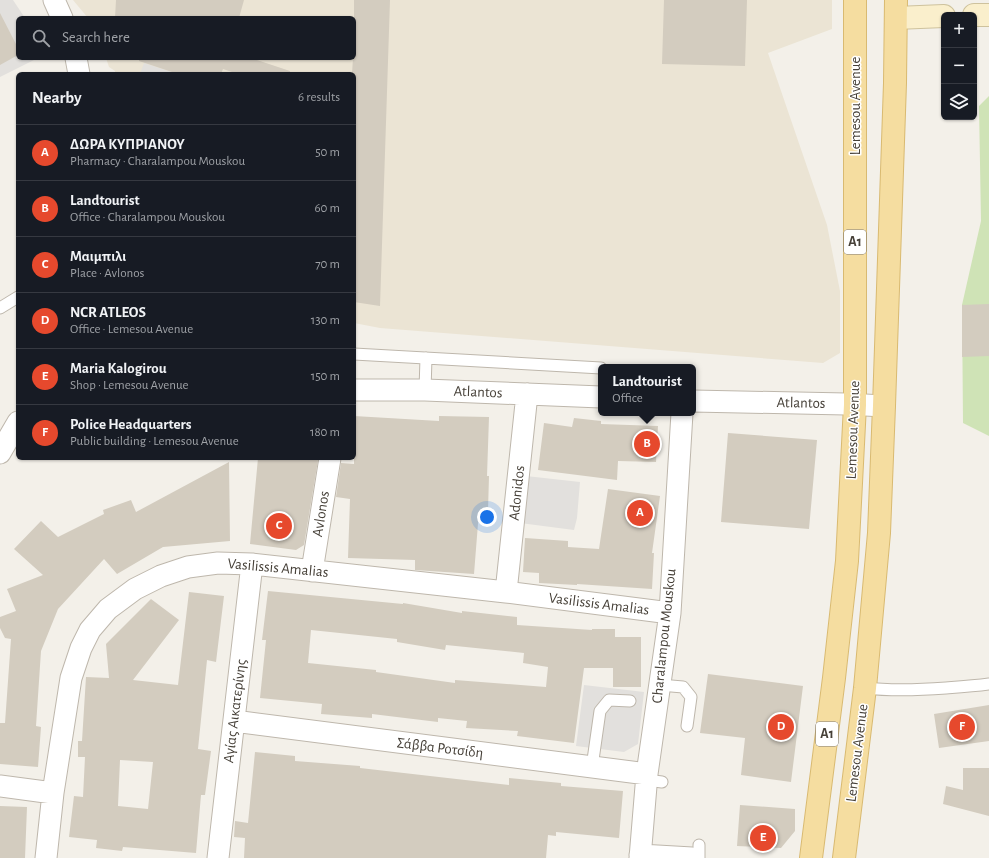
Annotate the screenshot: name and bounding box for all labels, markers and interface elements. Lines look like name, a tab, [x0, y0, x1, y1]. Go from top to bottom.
map controls	[941, 12, 977, 120]
button: +	[941, 12, 977, 48]
search box	[16, 16, 356, 60]
icon: search	[30, 27, 52, 49]
text: Search here	[62, 30, 130, 45]
button: −	[941, 48, 977, 84]
street label: Lemesou Avenue	[848, 57, 863, 155]
button: layers	[941, 84, 977, 120]
text: Nearby	[32, 89, 82, 106]
text: 6 results	[298, 91, 340, 104]
text: ΔΩΡΑ ΚΥΠΡΙΑΝΟΥ	[70, 137, 185, 152]
text: A	[41, 146, 49, 159]
text: 50 m	[315, 146, 340, 159]
text: Pharmacy · Charalampou Mouskou	[70, 155, 245, 168]
text: Landtourist	[70, 193, 140, 208]
text: B	[41, 202, 49, 215]
text: 60 m	[314, 202, 340, 215]
text: Office · Charalampou Mouskou	[70, 211, 225, 224]
road number: A1	[844, 230, 866, 254]
text: Μαιμπιλι	[70, 249, 126, 264]
text: C	[42, 258, 48, 271]
text: 70 m	[315, 258, 340, 271]
text: Place · Avlonos	[70, 267, 144, 280]
text: NCR ATLEOS	[70, 305, 146, 320]
text: D	[41, 314, 49, 327]
text: 130 m	[311, 314, 340, 327]
text: Office · Lemesou Avenue	[70, 323, 193, 336]
text: Maria Kalogirou	[70, 361, 167, 376]
popup	[598, 364, 696, 416]
text: E	[42, 370, 48, 383]
text: 150 m	[311, 370, 340, 383]
text: Landtourist	[612, 374, 682, 389]
text: Shop · Lemesou Avenue	[70, 379, 189, 392]
street label: Lemesou Avenue	[844, 380, 862, 480]
street label: Atlantos	[453, 384, 503, 400]
text: Office	[612, 392, 643, 405]
street label: Atlantos	[776, 395, 826, 411]
text: Police Headquarters	[70, 417, 192, 432]
text: F	[42, 426, 48, 439]
text: 180 m	[310, 426, 340, 439]
pin: B	[634, 429, 660, 459]
text: Public building · Lemesou Avenue	[70, 435, 239, 448]
street label: Adonidos	[507, 465, 527, 521]
street label: Avlonos	[310, 490, 332, 538]
pin: A	[627, 498, 653, 528]
your location	[477, 507, 497, 527]
pin: C	[266, 511, 292, 541]
street label: Vasilissis Amalias	[227, 556, 329, 580]
street label: Charalampou Mouskou	[649, 568, 679, 704]
street label: Vasilissis Amalias	[548, 590, 650, 618]
street label: Αγίας Αικατερίνης	[221, 658, 249, 764]
street label: Lemesou Avenue	[844, 703, 870, 803]
pin: D	[768, 712, 794, 742]
pin: F	[949, 712, 975, 742]
road number: A1	[816, 722, 838, 746]
street label: Σάββα Ροτσίδη	[396, 735, 484, 761]
pin: E	[750, 823, 776, 853]

